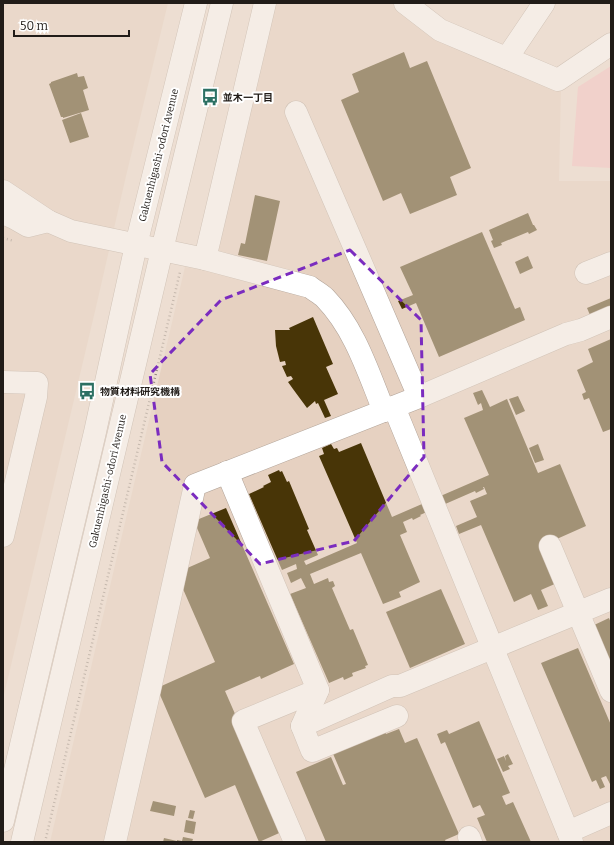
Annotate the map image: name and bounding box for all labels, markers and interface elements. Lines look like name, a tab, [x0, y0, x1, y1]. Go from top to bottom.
scale bar	[14, 12, 129, 38]
text: 50 m	[20, 19, 49, 33]
street label: Gakuenhigashi-odori Avenue	[137, 87, 181, 223]
bus stop icon: 並木一丁目	[200, 87, 220, 107]
place label: 並木一丁目	[223, 92, 273, 104]
bus stop icon: 物質材料研究機構	[77, 381, 97, 401]
place label: 物質材料研究機構	[100, 386, 180, 398]
street label: Gakuenhigashi-odori Avenue	[87, 413, 129, 549]

